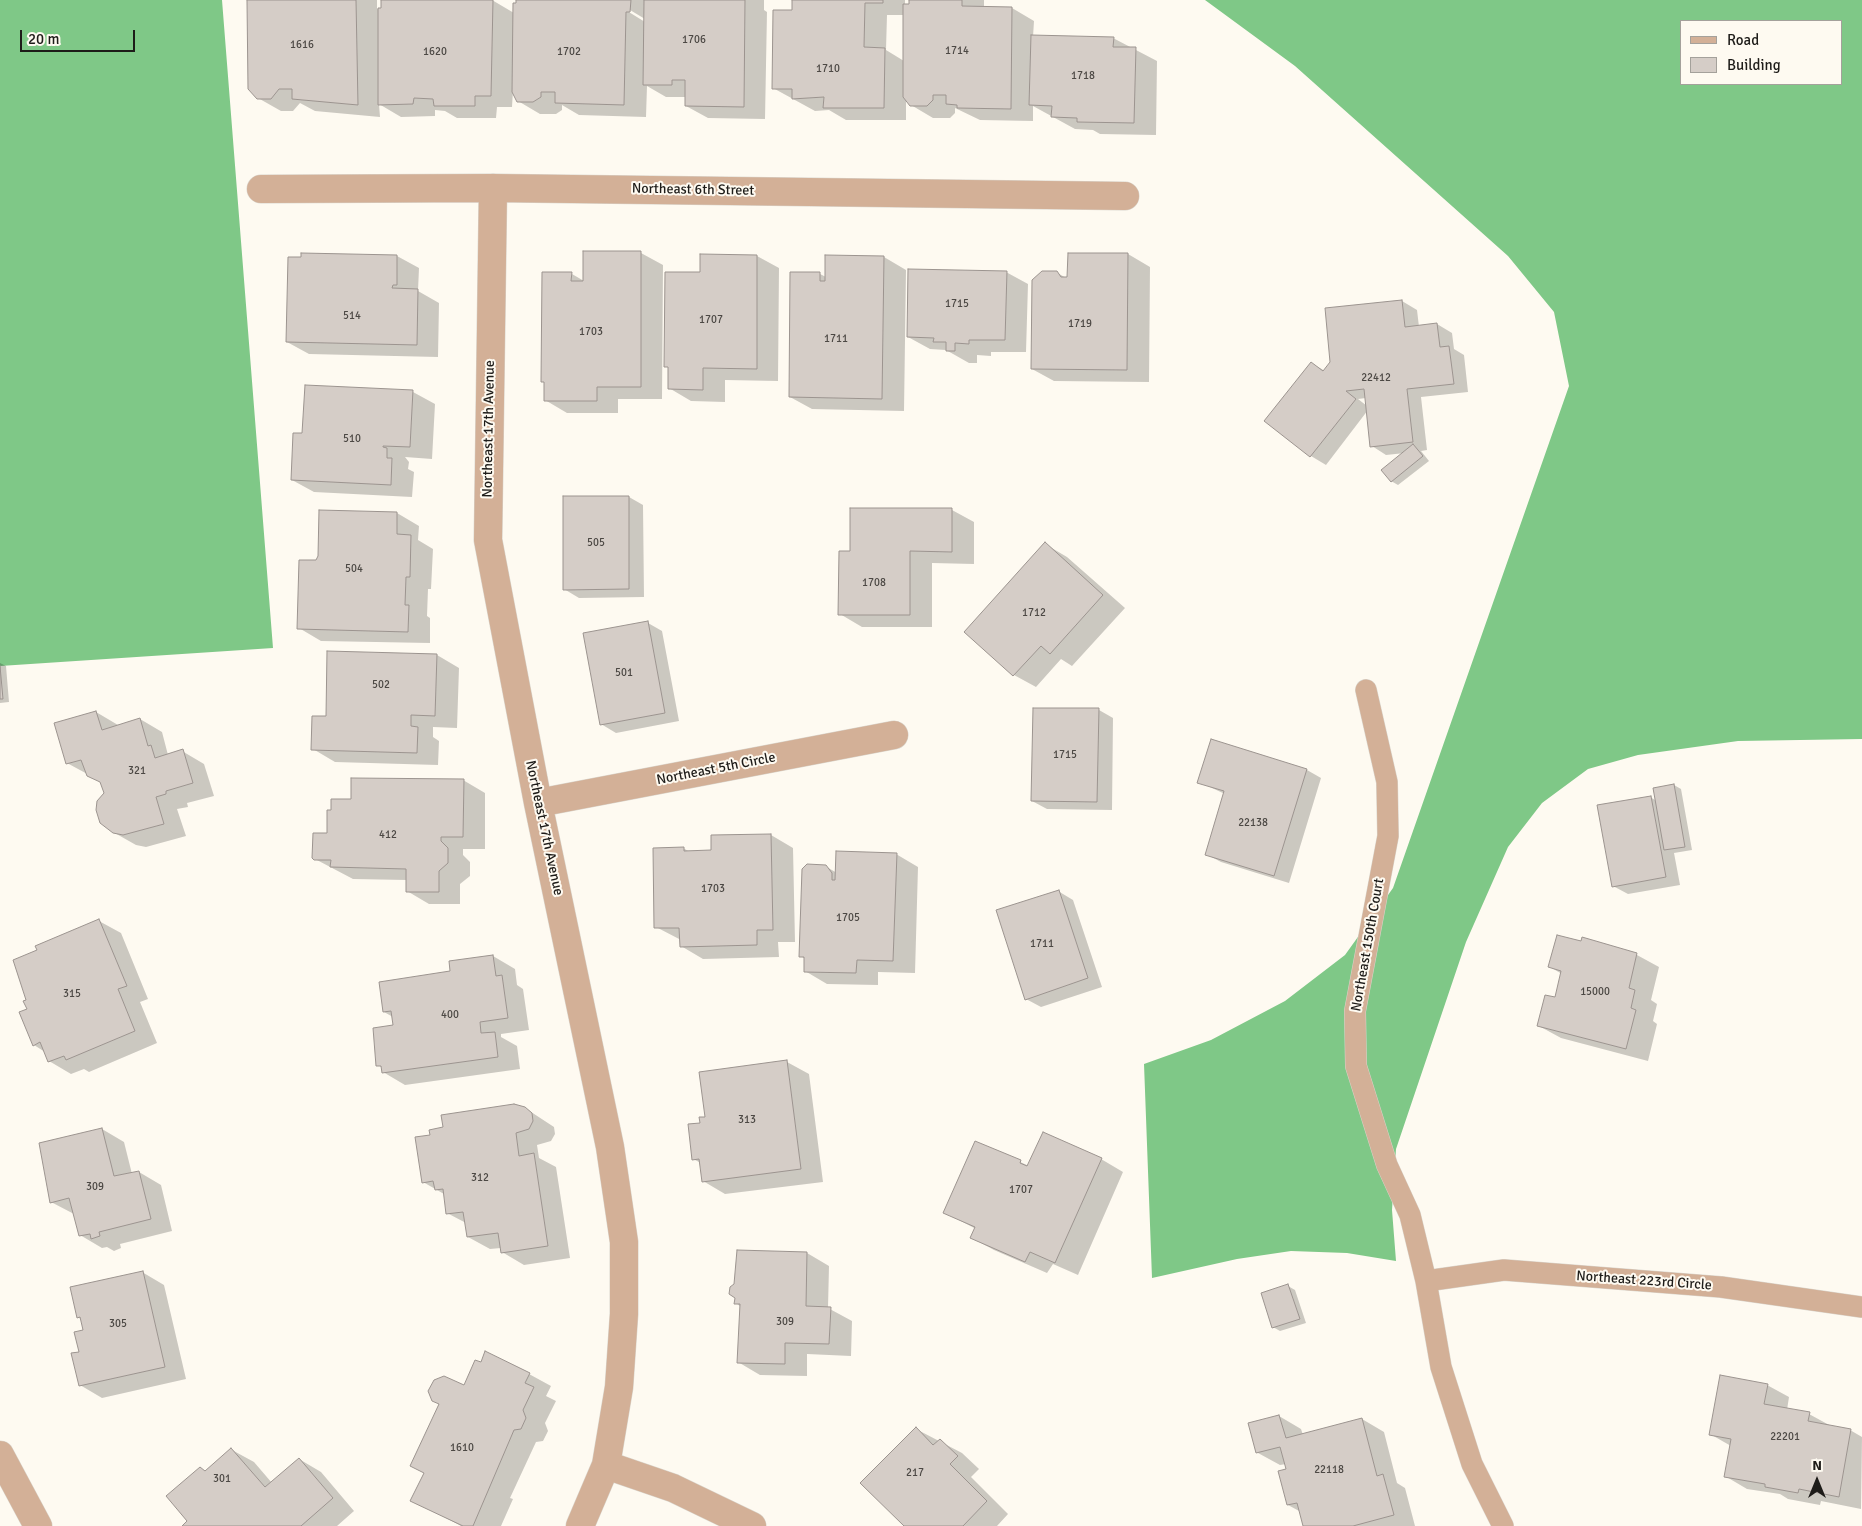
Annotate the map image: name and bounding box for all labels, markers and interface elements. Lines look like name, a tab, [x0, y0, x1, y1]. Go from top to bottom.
scale bar	[22, 20, 138, 52]
legend	[1680, 20, 1842, 85]
text: 20 m	[28, 30, 59, 48]
text: Road	[1727, 31, 1759, 49]
house number: 1706	[682, 33, 706, 47]
house number: 1616	[290, 38, 314, 52]
house number: 1714	[945, 44, 969, 58]
house number: 1620	[423, 45, 447, 59]
house number: 1702	[557, 45, 581, 59]
text: Building	[1727, 56, 1781, 74]
house number: 1710	[816, 62, 840, 76]
house number: 1718	[1071, 69, 1095, 83]
street label: Northeast 6th Street	[632, 181, 754, 199]
house number: 1715	[945, 297, 969, 311]
house number: 514	[343, 309, 361, 323]
house number: 1707	[699, 313, 723, 327]
house number: 1719	[1068, 317, 1092, 331]
house number: 1703	[579, 325, 603, 339]
house number: 1711	[824, 332, 848, 346]
street label: Northeast 17th Avenue	[479, 360, 499, 498]
house number: 22412	[1361, 371, 1391, 385]
house number: 510	[343, 432, 361, 446]
house number: 505	[587, 536, 605, 550]
house number: 504	[345, 562, 363, 576]
house number: 1708	[862, 576, 886, 590]
house number: 1712	[1022, 606, 1046, 620]
house number: 501	[615, 666, 633, 680]
house number: 502	[372, 678, 390, 692]
house number: 1715	[1053, 748, 1077, 762]
street label: Northeast 5th Circle	[655, 749, 777, 789]
street label: Northeast 17th Avenue	[521, 759, 567, 897]
house number: 321	[128, 764, 146, 778]
house number: 22138	[1238, 816, 1268, 830]
house number: 412	[379, 828, 397, 842]
street label: Northeast 150th Court	[1348, 877, 1388, 1013]
house number: 1703	[701, 882, 725, 896]
house number: 1705	[836, 911, 860, 925]
house number: 1711	[1030, 937, 1054, 951]
house number: 15000	[1580, 985, 1610, 999]
house number: 315	[63, 987, 81, 1001]
house number: 400	[441, 1008, 459, 1022]
house number: 313	[738, 1113, 756, 1127]
house number: 312	[471, 1171, 489, 1185]
house number: 309	[86, 1180, 104, 1194]
house number: 1707	[1009, 1183, 1033, 1197]
street label: Northeast 223rd Circle	[1576, 1268, 1712, 1294]
house number: 309	[776, 1315, 794, 1329]
house number: 305	[109, 1317, 127, 1331]
house number: 22201	[1770, 1430, 1800, 1444]
house number: 1610	[450, 1441, 474, 1455]
north arrow	[1792, 1456, 1842, 1506]
text: N	[1812, 1457, 1822, 1474]
house number: 22118	[1314, 1463, 1344, 1477]
house number: 217	[906, 1466, 924, 1480]
house number: 301	[213, 1472, 231, 1486]

